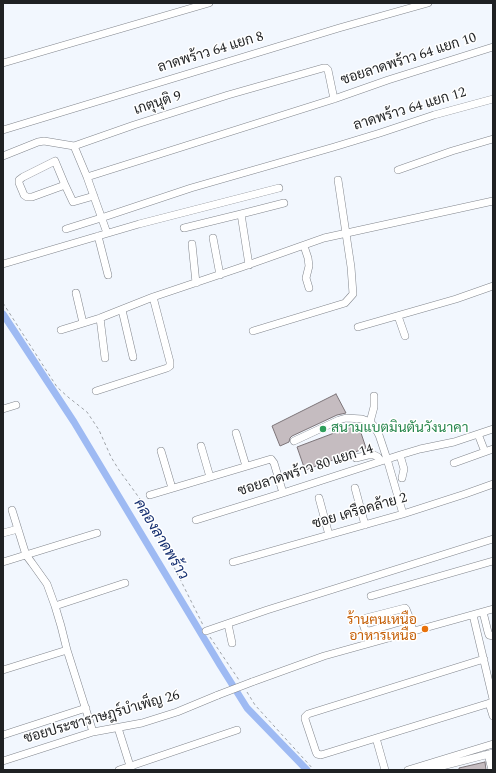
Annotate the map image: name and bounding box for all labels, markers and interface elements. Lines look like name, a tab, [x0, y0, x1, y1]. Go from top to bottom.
street label: ลาดพร้าว 64 แยก 8	[156, 29, 266, 77]
street label: ซอยลาดพร้าว 64 แยก 10	[339, 30, 479, 90]
street label: ลาดพร้าว 64 แยก 12	[352, 85, 468, 135]
street label: เกตุนุติ 9	[132, 88, 184, 120]
place label: สนามแบตมินตันวังนาคา	[331, 421, 468, 437]
marker: สนามแบตมินตันวังนาคา	[318, 424, 328, 434]
street label: ซอยลาดพร้าว 80 แยก 14	[236, 441, 376, 501]
street label: ซอย เครือคล้าย 2	[311, 490, 409, 534]
water label: คลองลาดพร้าว	[129, 496, 191, 584]
place label: ร้านฅนเหนือ อาหารเหนือ	[347, 613, 417, 646]
marker: ร้านฅนเหนือ อาหารเหนือ	[420, 624, 430, 634]
street label: ซอยประชาราษฎร์บำเพ็ญ 26	[22, 688, 182, 748]

